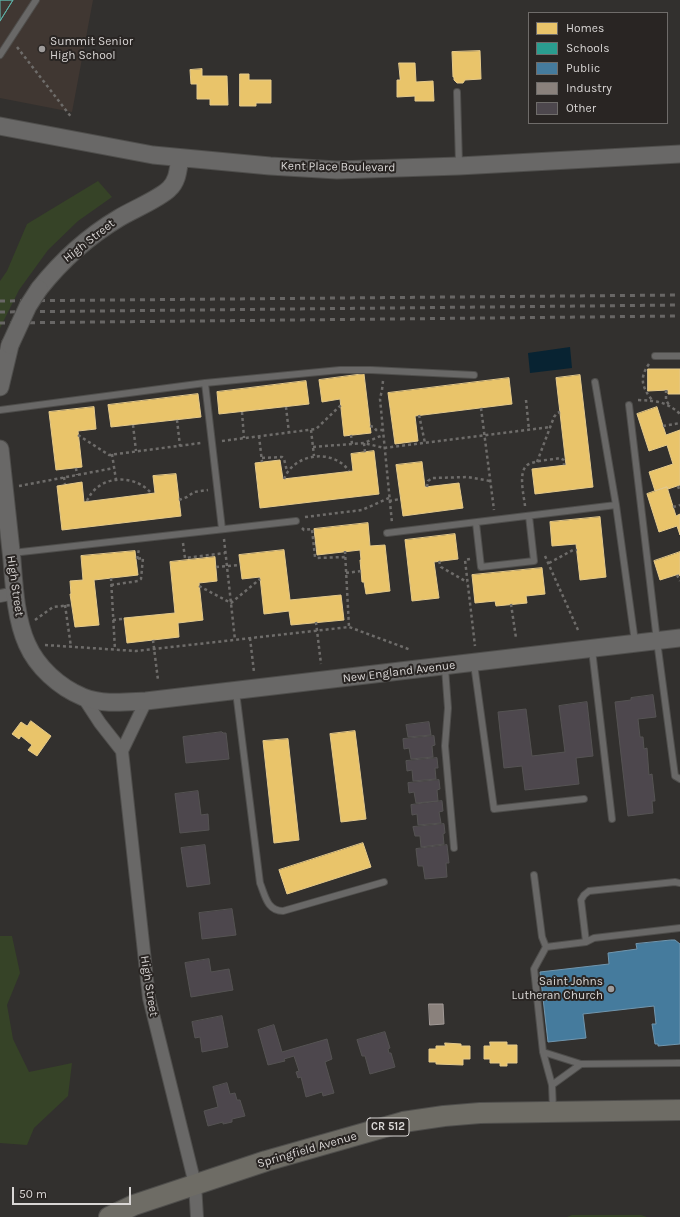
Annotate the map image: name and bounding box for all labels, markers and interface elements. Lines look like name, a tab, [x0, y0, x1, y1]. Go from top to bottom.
legend	[528, 12, 668, 124]
text: Homes	[566, 21, 604, 35]
place label: Summit Senior High School	[50, 35, 133, 63]
text: Schools	[566, 41, 609, 55]
marker: Summit Senior High School	[37, 44, 47, 54]
text: Public	[566, 61, 600, 75]
text: Industry	[566, 81, 612, 95]
text: Other	[566, 101, 596, 115]
street label: Kent Place Boulevard	[281, 159, 395, 175]
street label: High Street	[60, 216, 118, 266]
street label: High Street	[4, 555, 26, 617]
street label: New England Avenue	[342, 658, 456, 686]
street label: High Street	[137, 955, 161, 1017]
place label: Saint Johns Lutheran Church	[512, 975, 603, 1003]
marker: Saint Johns Lutheran Church	[606, 984, 616, 994]
road number: CR 512	[367, 1118, 409, 1136]
street label: Springfield Avenue	[256, 1129, 358, 1171]
scale bar	[14, 1179, 133, 1205]
text: 50 m	[19, 1187, 47, 1201]

